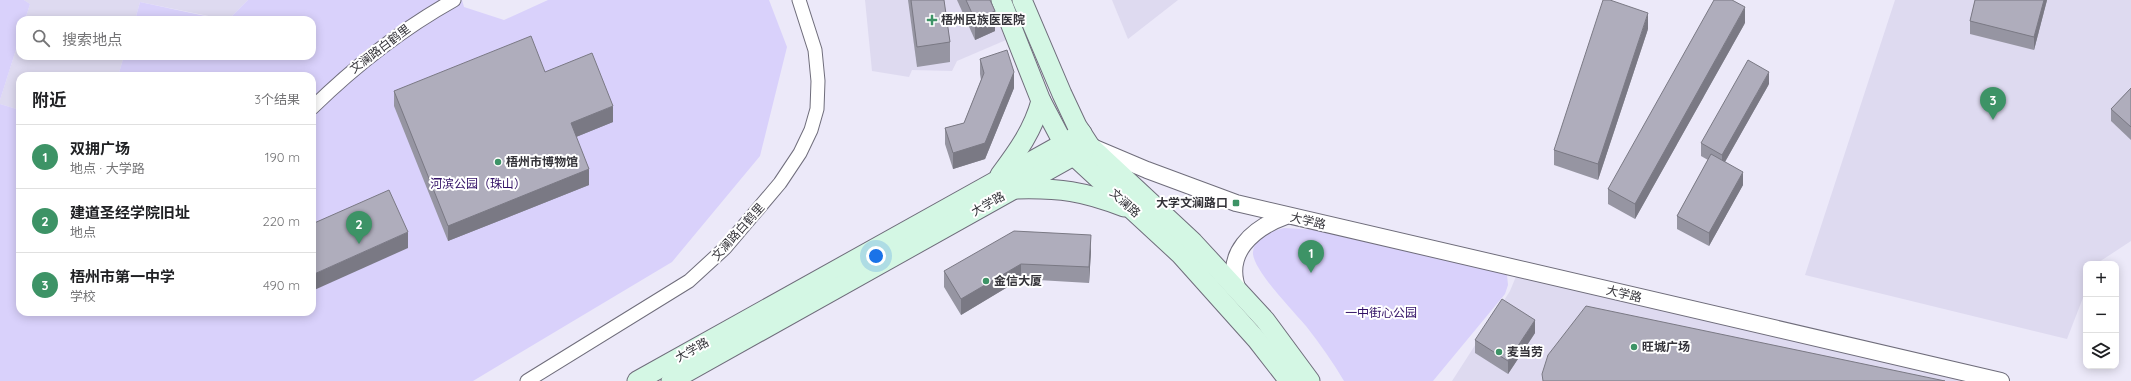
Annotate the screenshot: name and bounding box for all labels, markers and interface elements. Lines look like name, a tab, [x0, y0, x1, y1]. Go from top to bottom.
place label: 梧州民族医医院	[941, 12, 1025, 27]
marker: 梧州民族医医院	[926, 14, 938, 26]
search box	[16, 16, 316, 60]
street label: 文澜路白鹤里	[346, 21, 413, 76]
icon: search	[30, 27, 52, 49]
text: 搜索地点	[62, 30, 122, 49]
pin: 3	[1980, 87, 2006, 120]
text: 附近	[32, 89, 66, 110]
text: 3个结果	[254, 91, 300, 107]
text: 双拥广场	[70, 139, 130, 158]
text: 1	[42, 149, 48, 165]
text: 190 m	[265, 149, 300, 165]
place label: 梧州市博物馆	[506, 154, 578, 169]
marker: 梧州市博物馆	[493, 157, 503, 167]
text: 地点 · 大学路	[70, 160, 145, 176]
park label: 河滨公园（珠山）	[430, 176, 526, 191]
street label: 文澜路	[1107, 185, 1144, 220]
street label: 大学路	[968, 188, 1007, 219]
place label: 大学文澜路口	[1156, 195, 1228, 210]
marker: 大学文澜路口	[1231, 198, 1241, 208]
street label: 文澜路白鹤里	[708, 200, 767, 263]
text: 建道圣经学院旧址	[70, 203, 190, 222]
street label: 大学路	[1289, 209, 1327, 232]
pin: 2	[346, 211, 372, 244]
text: 2	[41, 213, 49, 229]
text: 220 m	[262, 213, 300, 229]
text: 地点	[70, 224, 96, 240]
pin: 1	[1298, 240, 1324, 273]
your location	[866, 246, 886, 266]
map controls	[2083, 261, 2119, 369]
button: +	[2083, 261, 2119, 297]
text: 梧州市第一中学	[70, 267, 175, 286]
place label: 金信大厦	[994, 273, 1042, 288]
marker: 金信大厦	[981, 276, 991, 286]
text: 3	[42, 277, 48, 293]
text: 490 m	[263, 277, 300, 293]
street label: 大学路	[1605, 282, 1643, 305]
text: 学校	[70, 288, 96, 304]
button: −	[2083, 297, 2119, 333]
park label: 一中街心公园	[1345, 305, 1417, 320]
button: layers	[2083, 333, 2119, 369]
street label: 大学路	[672, 334, 711, 365]
place label: 旺城广场	[1642, 339, 1690, 354]
marker: 旺城广场	[1629, 342, 1639, 352]
place label: 麦当劳	[1507, 344, 1543, 359]
marker: 麦当劳	[1494, 347, 1504, 357]

